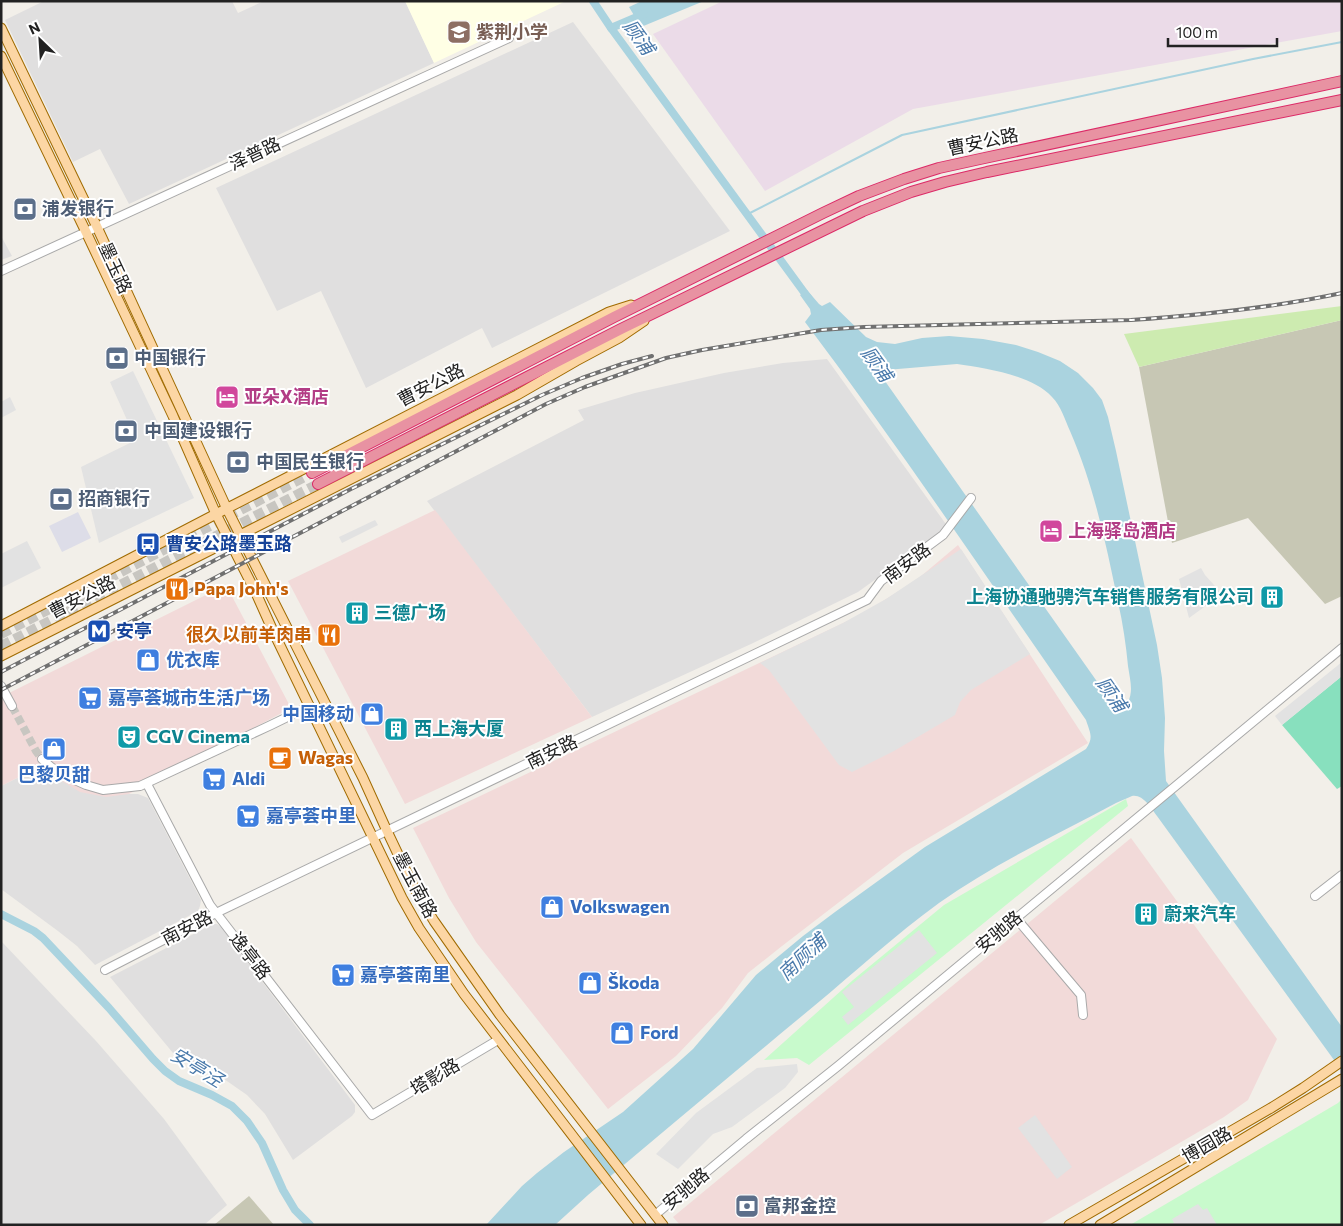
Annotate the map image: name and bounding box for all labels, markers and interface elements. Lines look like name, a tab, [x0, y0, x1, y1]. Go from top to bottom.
north arrow	[15, 15, 65, 65]
water label: 顾浦	[619, 15, 662, 61]
scale bar	[1168, 15, 1277, 47]
text: N	[26, 18, 43, 38]
school or university icon: 紫荆小学	[446, 19, 472, 45]
place label: 紫荆小学	[476, 20, 548, 42]
text: 100 m	[1176, 23, 1218, 41]
street label: 曹安公路	[945, 123, 1020, 159]
street label: 泽普路	[225, 132, 284, 174]
bank icon: 浦发银行	[12, 196, 38, 222]
place label: 浦发银行	[42, 197, 114, 219]
street label: 墨玉路	[95, 238, 137, 297]
water label: 顾浦	[857, 342, 900, 388]
bank icon: 中国银行	[104, 345, 130, 371]
place label: 中国银行	[134, 346, 206, 368]
street label: 曹安公路	[393, 358, 468, 410]
hotel icon: 亚朵X酒店	[214, 384, 240, 410]
place label: 亚朵X酒店	[244, 385, 329, 407]
bank icon: 中国建设银行	[113, 418, 139, 444]
place label: 中国建设银行	[144, 419, 252, 441]
bank icon: 中国民生银行	[225, 449, 251, 475]
place label: 中国民生银行	[256, 450, 364, 472]
bank icon: 招商银行	[48, 486, 74, 512]
place label: 招商银行	[78, 487, 150, 509]
hotel icon: 上海驿岛酒店	[1038, 518, 1064, 544]
place label: 上海驿岛酒店	[1068, 519, 1176, 541]
bus stop icon: 曹安公路墨玉路	[135, 531, 161, 557]
place label: 曹安公路墨玉路	[166, 532, 292, 554]
street label: 南安路	[878, 537, 935, 587]
street label: 曹安公路	[44, 570, 119, 622]
restaurant icon: Papa John's	[164, 576, 190, 602]
place label: Papa John's	[194, 577, 289, 599]
building icon: 上海协通驰骋汽车销售服务有限公司	[1259, 584, 1285, 610]
place label: 上海协通驰骋汽车销售服务有限公司	[966, 585, 1254, 607]
building icon: 三德广场	[344, 600, 370, 626]
place label: 三德广场	[374, 601, 446, 623]
metro station icon: 安亭	[86, 618, 112, 644]
place label: 安亭	[116, 619, 152, 641]
restaurant icon: 很久以前羊肉串	[316, 622, 342, 648]
place label: 很久以前羊肉串	[186, 623, 312, 645]
shop icon: 优衣库	[135, 647, 161, 673]
place label: 优衣库	[166, 648, 220, 670]
water label: 顾浦	[1092, 672, 1134, 718]
supermarket icon: 嘉亭荟城市生活广场	[77, 685, 103, 711]
place label: 嘉亭荟城市生活广场	[108, 686, 270, 708]
shop icon: 中国移动	[359, 701, 385, 727]
place label: 中国移动	[282, 702, 354, 724]
building icon: 西上海大厦	[383, 716, 409, 742]
place label: 西上海大厦	[414, 717, 504, 739]
theatre icon: CGV Cinema	[116, 724, 142, 750]
place label: CGV Cinema	[146, 725, 250, 747]
street label: 南安路	[522, 729, 581, 773]
shop icon: 巴黎贝甜	[41, 736, 67, 762]
cafe icon: Wagas	[267, 745, 293, 771]
place label: Wagas	[298, 746, 353, 768]
place label: 巴黎贝甜	[18, 763, 90, 785]
supermarket icon: Aldi	[201, 766, 227, 792]
place label: Aldi	[232, 767, 265, 789]
supermarket icon: 嘉亭荟中里	[235, 803, 261, 829]
place label: 嘉亭荟中里	[266, 804, 356, 826]
street label: 墨玉南路	[389, 848, 442, 921]
shop icon: Volkswagen	[539, 894, 565, 920]
place label: Volkswagen	[570, 895, 670, 917]
building icon: 蔚来汽车	[1133, 901, 1159, 927]
place label: 蔚来汽车	[1164, 902, 1236, 924]
street label: 南安路	[157, 905, 216, 949]
street label: 安驰路	[971, 905, 1026, 957]
street label: 逸亭路	[225, 927, 276, 983]
water label: 南顾浦	[773, 927, 833, 984]
supermarket icon: 嘉亭荟南里	[330, 962, 356, 988]
place label: 嘉亭荟南里	[360, 963, 450, 985]
shop icon: Škoda	[577, 970, 603, 996]
place label: Škoda	[608, 971, 659, 993]
shop icon: Ford	[609, 1020, 635, 1046]
place label: Ford	[640, 1021, 679, 1043]
water label: 安亭泾	[167, 1042, 229, 1092]
street label: 塔影路	[406, 1053, 463, 1099]
street label: 博园路	[1178, 1121, 1235, 1167]
street label: 安驰路	[658, 1162, 713, 1214]
bank icon: 富邦金控	[734, 1193, 760, 1219]
place label: 富邦金控	[764, 1194, 836, 1216]

